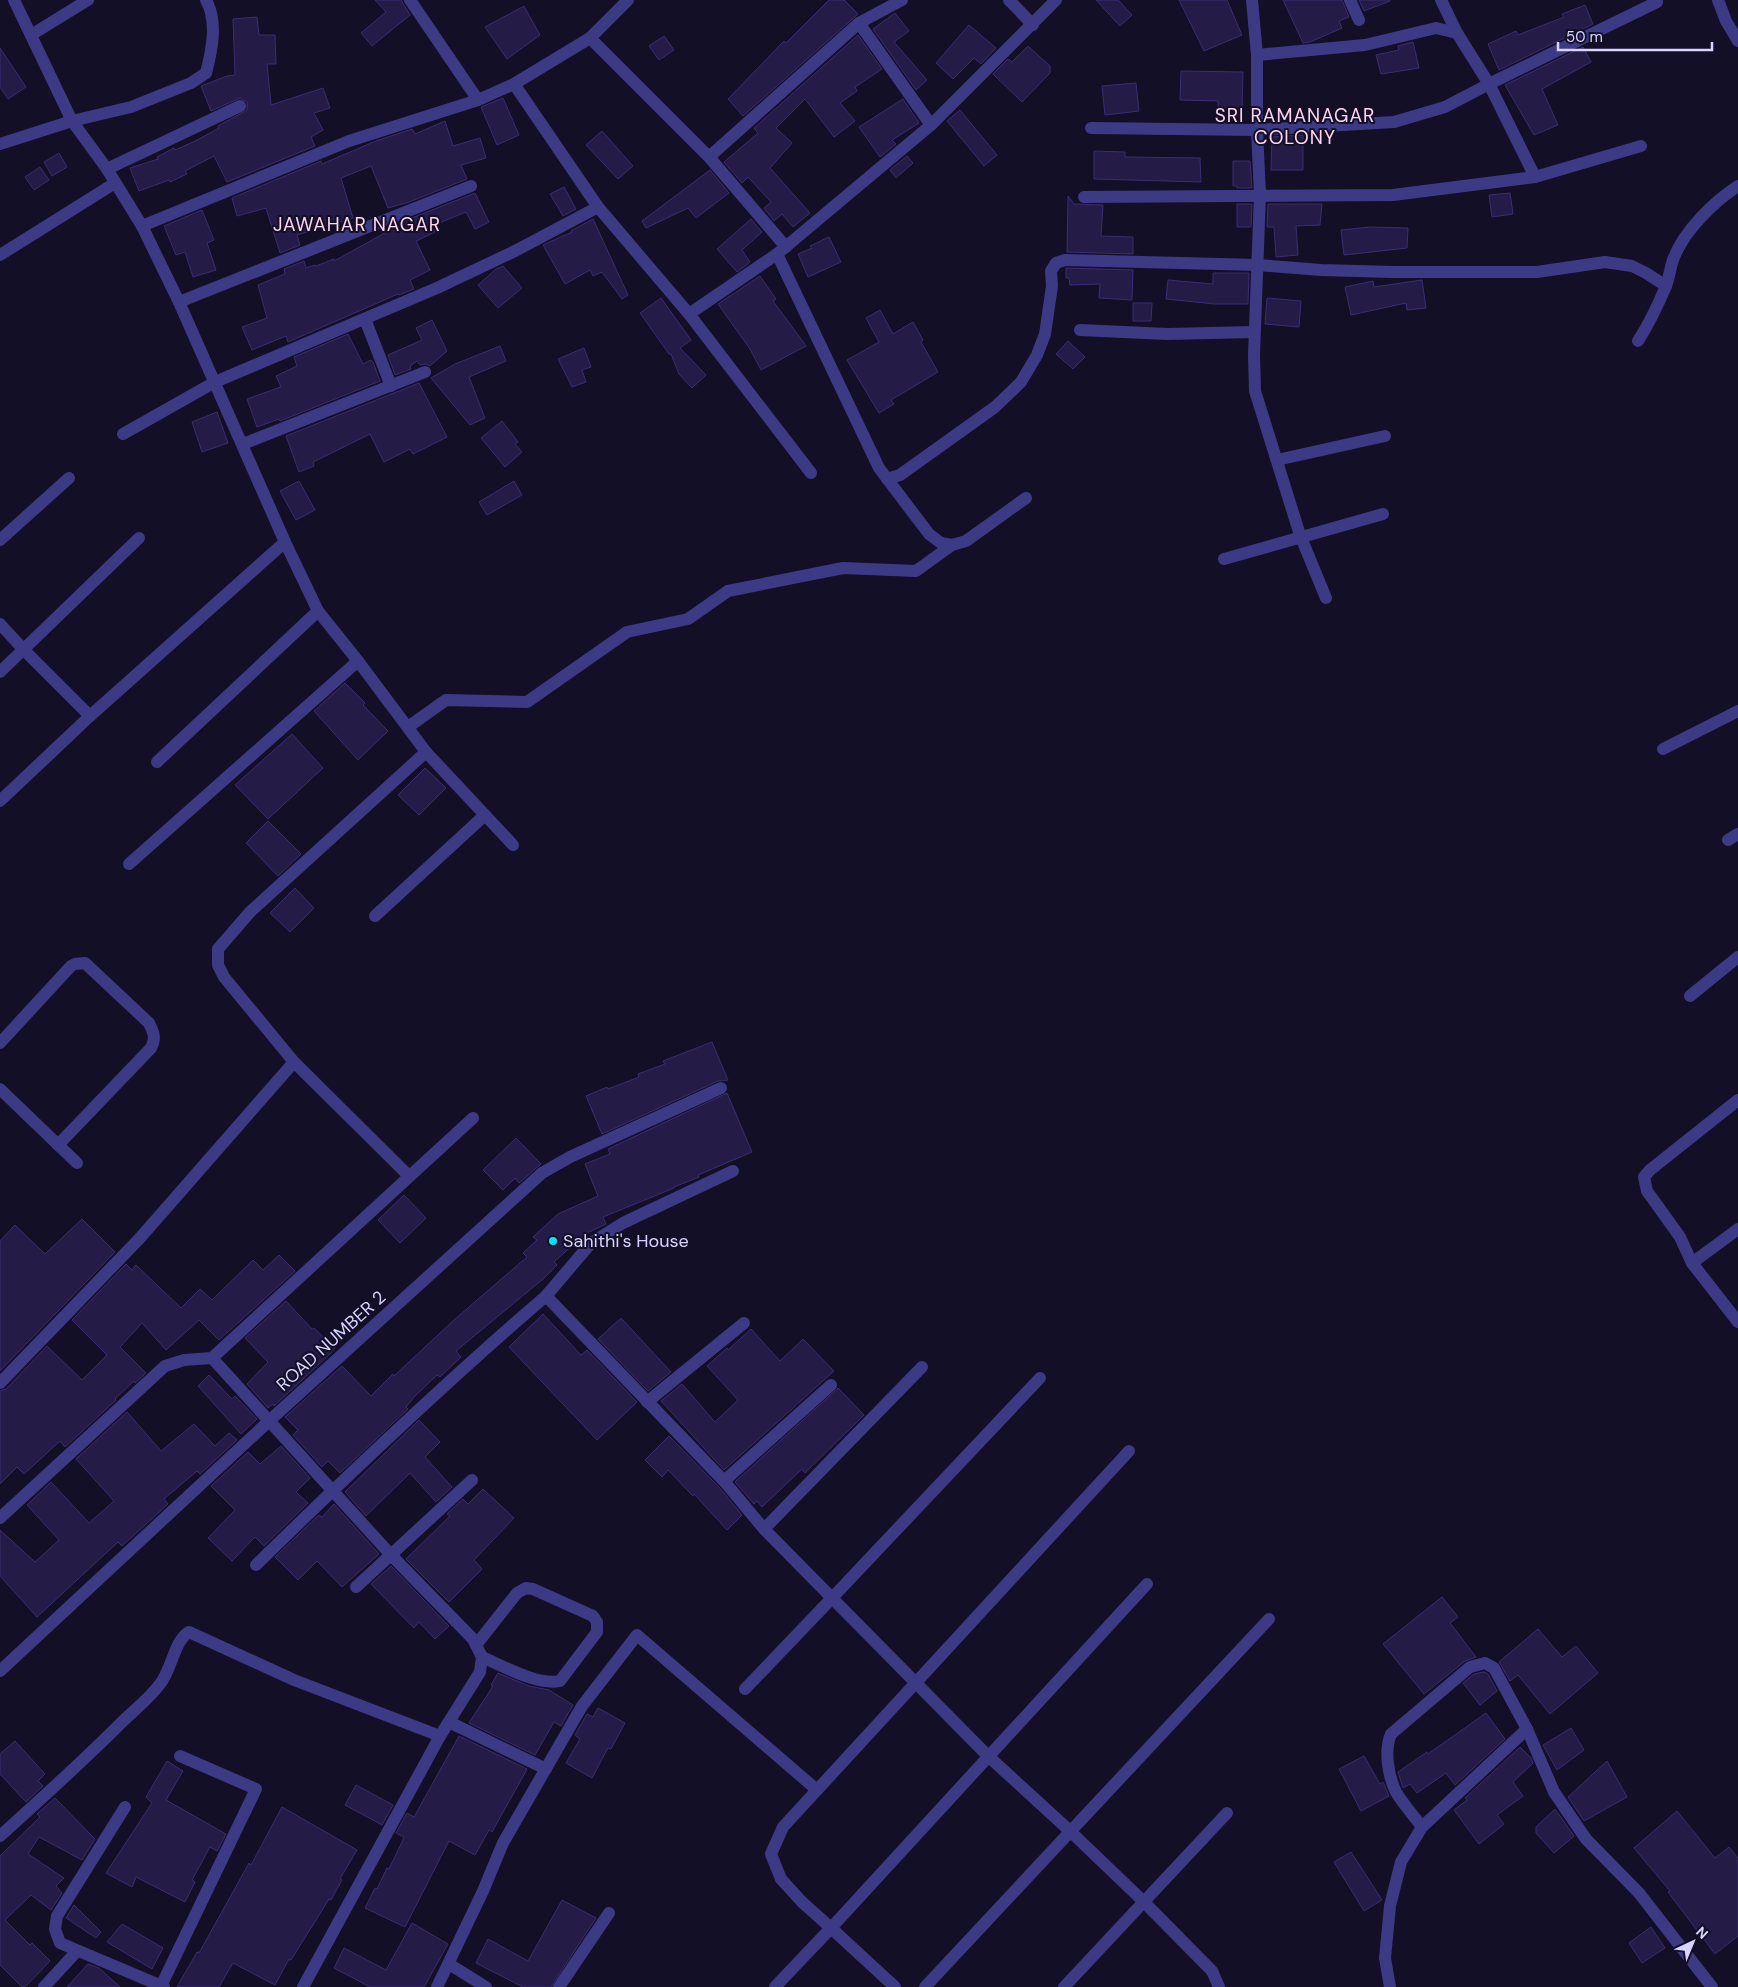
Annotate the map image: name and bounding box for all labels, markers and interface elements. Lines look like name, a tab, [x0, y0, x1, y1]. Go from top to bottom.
scale bar	[1558, 20, 1712, 52]
text: 50 m	[1566, 27, 1603, 47]
district label: SRI RAMANAGAR COLONY	[1215, 103, 1375, 150]
district label: JAWAHAR NAGAR	[273, 212, 441, 237]
place label: Sahithi's House	[563, 1229, 689, 1253]
marker: Sahithi's House	[547, 1235, 559, 1247]
street label: ROAD NUMBER 2	[271, 1286, 391, 1396]
north arrow	[1668, 1917, 1718, 1967]
text: N	[1692, 1923, 1712, 1943]

